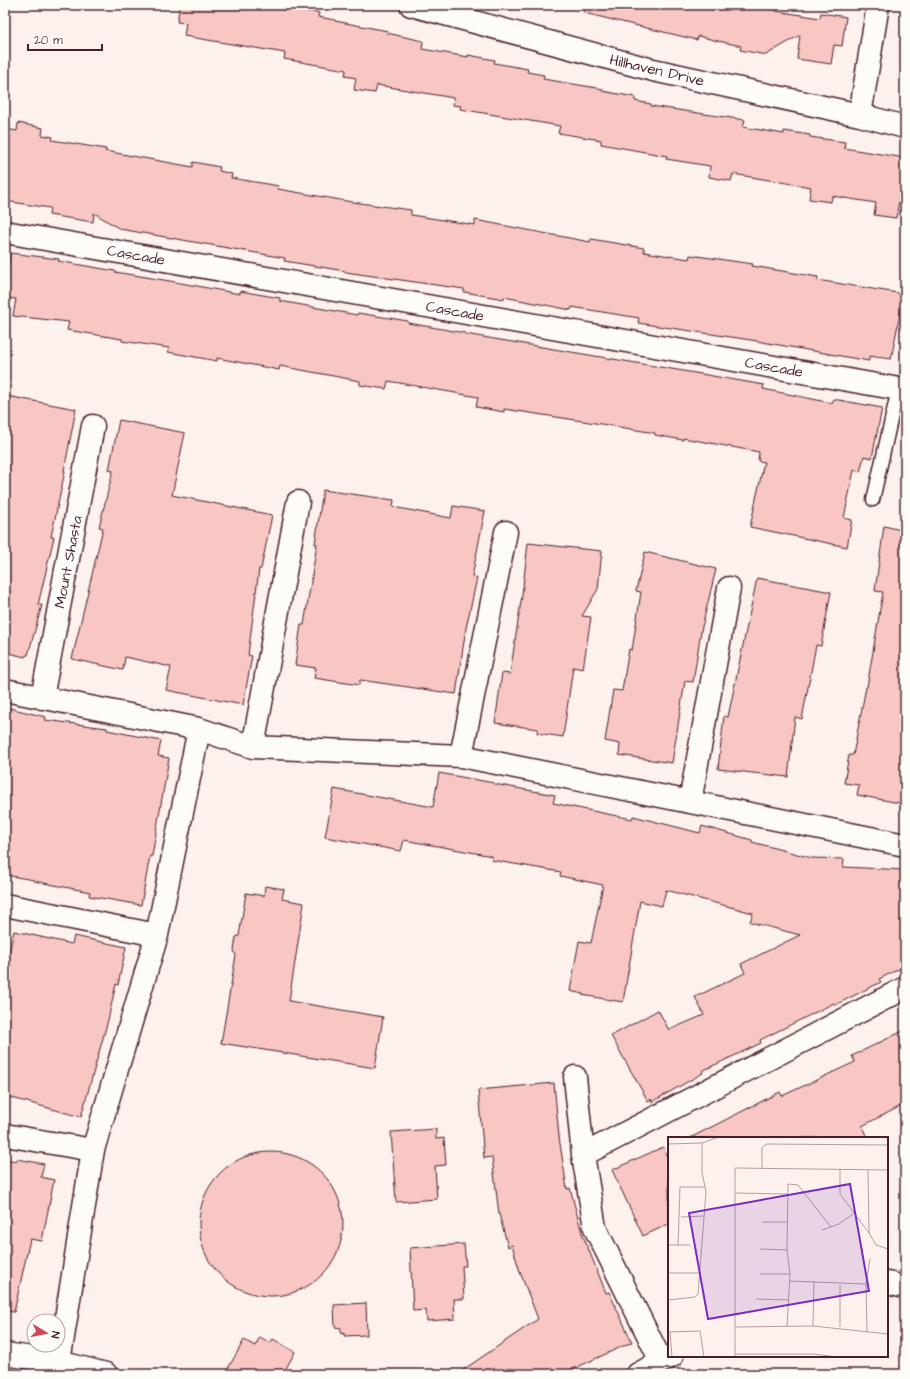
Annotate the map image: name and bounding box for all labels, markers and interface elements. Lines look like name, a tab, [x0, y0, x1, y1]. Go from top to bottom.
scale bar	[28, 26, 102, 52]
text: 20 m	[34, 32, 63, 49]
street label: Hillhaven Drive	[607, 49, 706, 92]
street label: Cascade	[105, 240, 167, 271]
street label: Cascade	[424, 296, 486, 327]
street label: Cascade	[743, 352, 805, 383]
street label: Mount Shasta	[49, 514, 88, 610]
inset map	[668, 1137, 888, 1357]
north arrow	[26, 1313, 66, 1353]
text: N	[47, 1330, 63, 1339]

